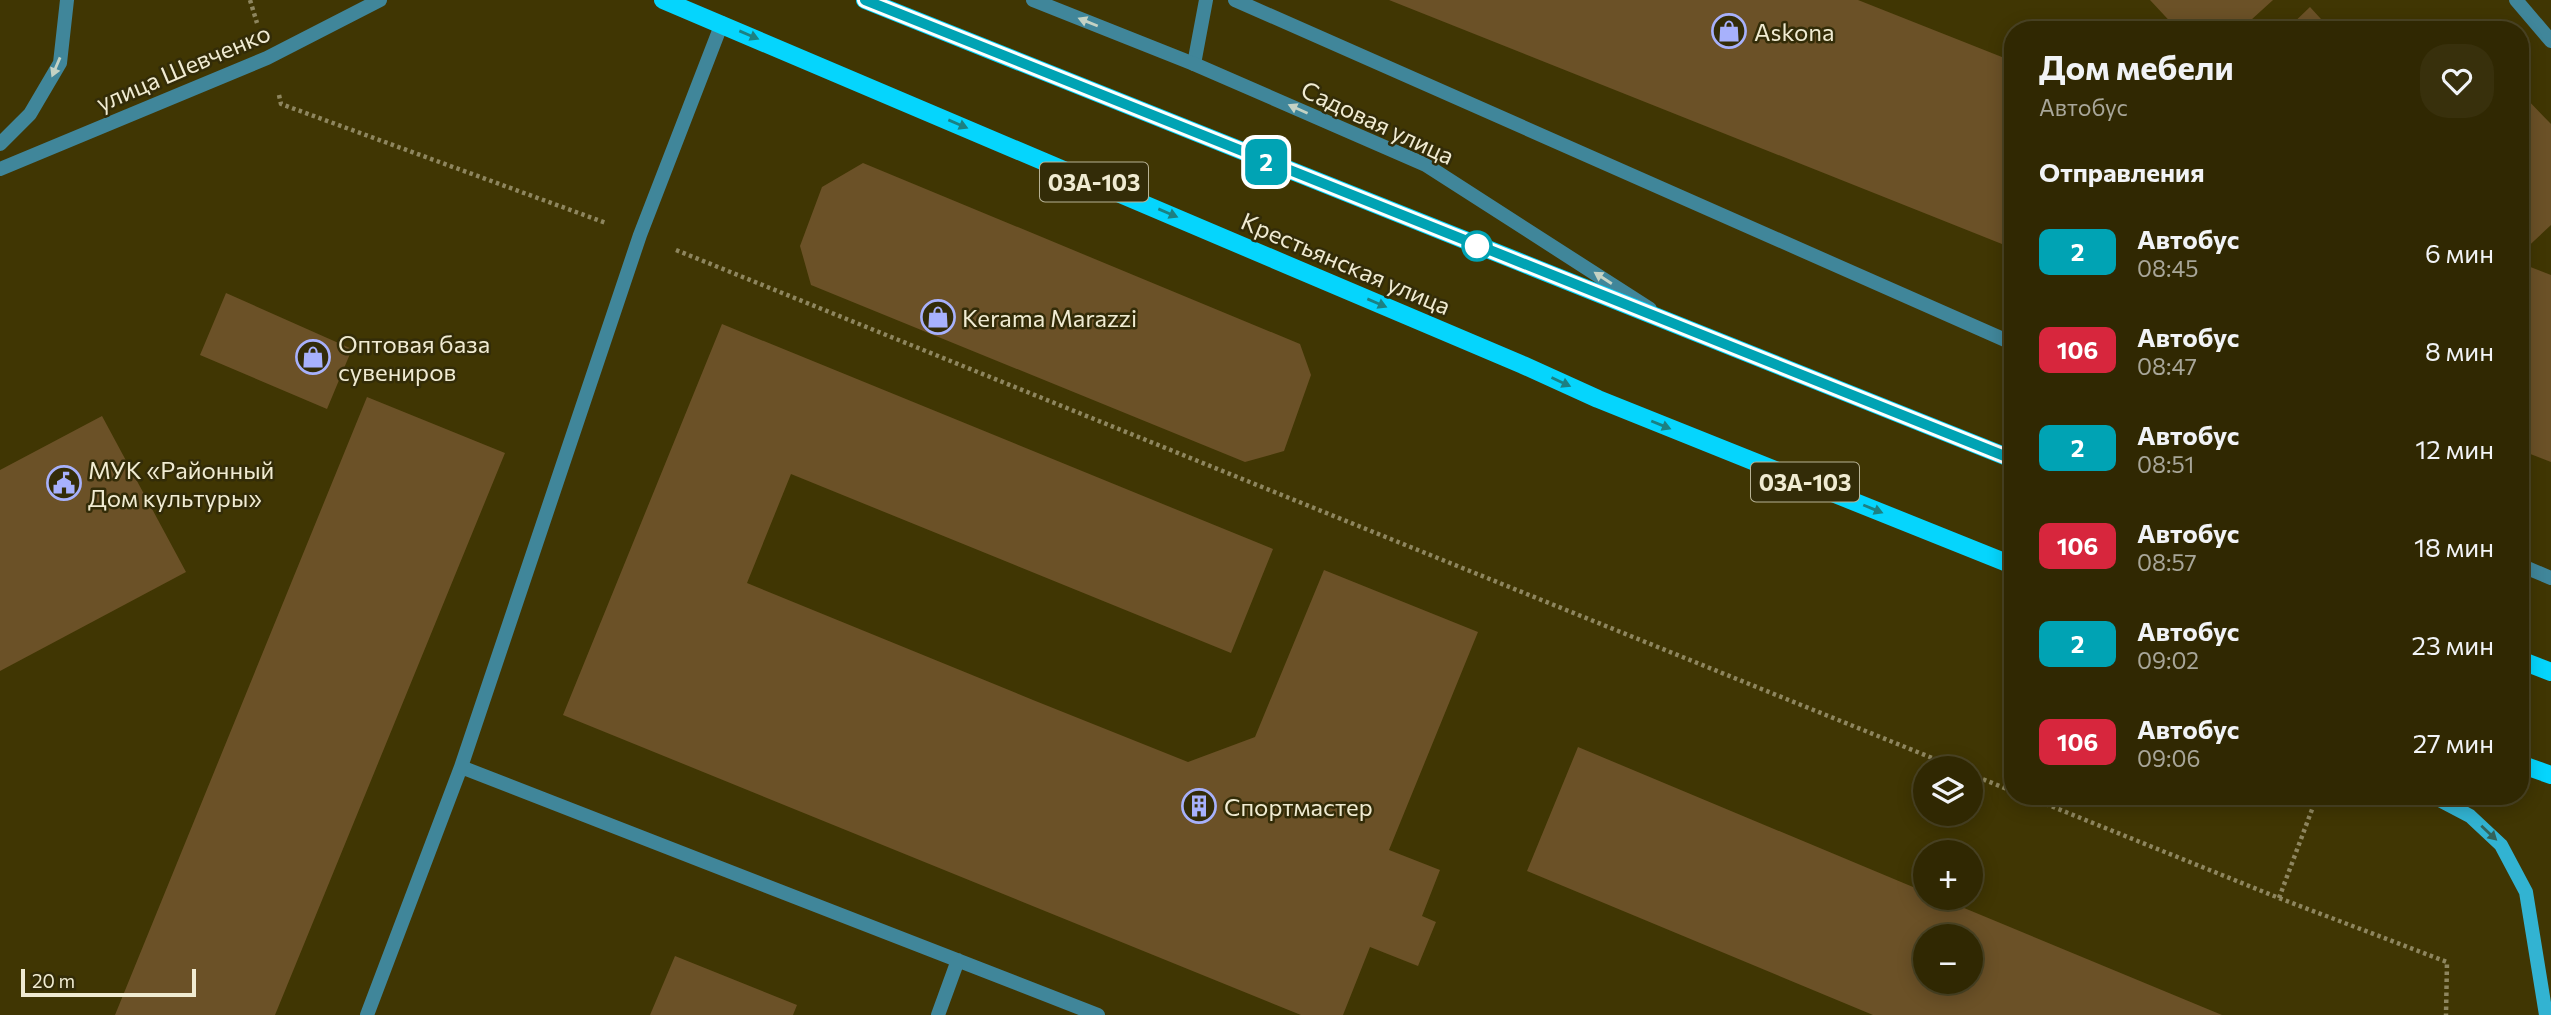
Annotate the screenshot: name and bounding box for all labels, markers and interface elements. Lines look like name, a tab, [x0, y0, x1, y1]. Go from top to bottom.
shop icon: Askona	[1710, 12, 1748, 50]
one-way arrow	[1077, 16, 1098, 27]
street label: улица Шевченко	[92, 17, 274, 117]
place label: Askona	[1754, 17, 1835, 46]
one-way arrow	[739, 30, 760, 41]
button: heart	[2420, 44, 2494, 118]
text: Дом мебели	[2039, 46, 2234, 87]
one-way arrow	[50, 57, 61, 78]
street label: Садовая улица	[1297, 74, 1459, 170]
text: Автобус	[2039, 93, 2128, 121]
one-way arrow	[1287, 103, 1308, 114]
one-way arrow	[948, 119, 969, 130]
line badge: 2	[1243, 139, 1289, 185]
text: 2	[1259, 147, 1273, 176]
text: Отправления	[2039, 156, 2205, 187]
road number: 03А-103	[1040, 162, 1148, 202]
street label: Крестьянская улица	[1237, 206, 1455, 320]
one-way arrow	[1157, 208, 1178, 219]
text: Автобус	[2137, 223, 2239, 254]
unlabelled marker	[1462, 231, 1492, 261]
text: 2	[2071, 237, 2084, 266]
text: 6 мин	[2425, 237, 2494, 268]
text: 08:45	[2137, 254, 2198, 282]
one-way arrow	[1593, 272, 1612, 285]
one-way arrow	[1367, 297, 1387, 309]
shop icon: Kerama Marazzi	[919, 298, 957, 336]
place label: Kerama Marazzi	[962, 303, 1137, 332]
text: Автобус	[2137, 321, 2239, 352]
place label: Оптовая база сувениров	[338, 329, 490, 386]
text: 106	[2057, 335, 2098, 364]
text: 8 мин	[2425, 335, 2494, 366]
shop icon: Оптовая база сувениров	[294, 338, 332, 376]
text: 08:47	[2137, 352, 2197, 380]
one-way arrow	[1550, 377, 1571, 388]
one-way arrow	[1651, 419, 1672, 430]
text: Автобус	[2137, 419, 2239, 450]
text: 2	[2071, 433, 2084, 462]
text: 12 мин	[2415, 433, 2494, 464]
text: 08:51	[2137, 450, 2194, 478]
place label: МУК «Районный Дом культуры»	[88, 455, 274, 512]
road number: 03А-103	[1751, 462, 1859, 502]
public building icon: МУК «Районный Дом культуры»	[45, 464, 83, 502]
one-way arrow	[1862, 503, 1883, 514]
text: Автобус	[2137, 517, 2239, 548]
text: 106	[2057, 531, 2098, 560]
text: 18 мин	[2414, 531, 2494, 562]
text: 08:57	[2137, 548, 2197, 576]
text: Автобус	[2137, 615, 2239, 646]
text: 2	[2071, 629, 2084, 658]
text: 23 мин	[2412, 629, 2494, 660]
text: 09:02	[2137, 646, 2199, 674]
text: Автобус	[2137, 713, 2239, 744]
text: 106	[2057, 727, 2098, 756]
text: 27 мин	[2413, 727, 2494, 758]
text: 09:06	[2137, 744, 2200, 772]
map controls	[1913, 756, 1983, 994]
button: layers	[1913, 756, 1983, 826]
building icon: Спортмастер	[1180, 787, 1218, 825]
place label: Спортмастер	[1224, 792, 1373, 821]
one-way arrow	[2480, 825, 2498, 841]
button: +	[1913, 840, 1983, 910]
button: −	[1913, 924, 1983, 994]
scale bar	[21, 966, 196, 998]
text: 20 m	[32, 969, 75, 992]

